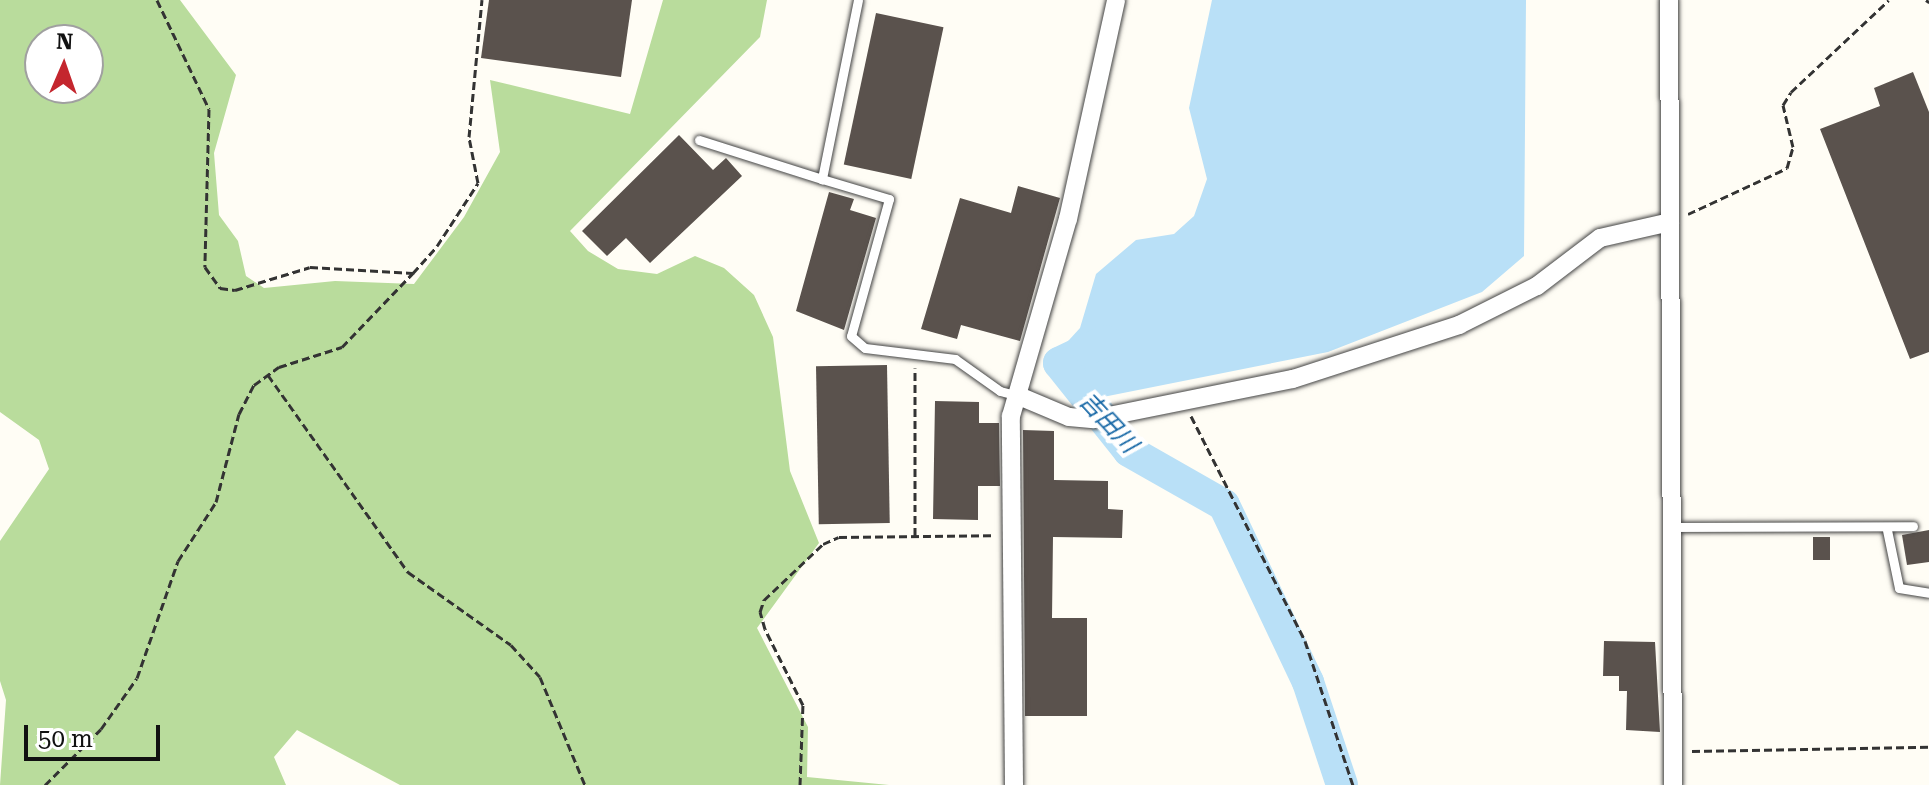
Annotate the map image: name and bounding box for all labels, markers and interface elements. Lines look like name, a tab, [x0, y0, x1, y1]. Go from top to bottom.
north arrow	[24, 24, 104, 104]
text: N	[56, 29, 74, 54]
water label: 吉田川	[1073, 387, 1143, 459]
scale bar	[28, 709, 164, 759]
text: 50 m	[38, 725, 93, 753]

